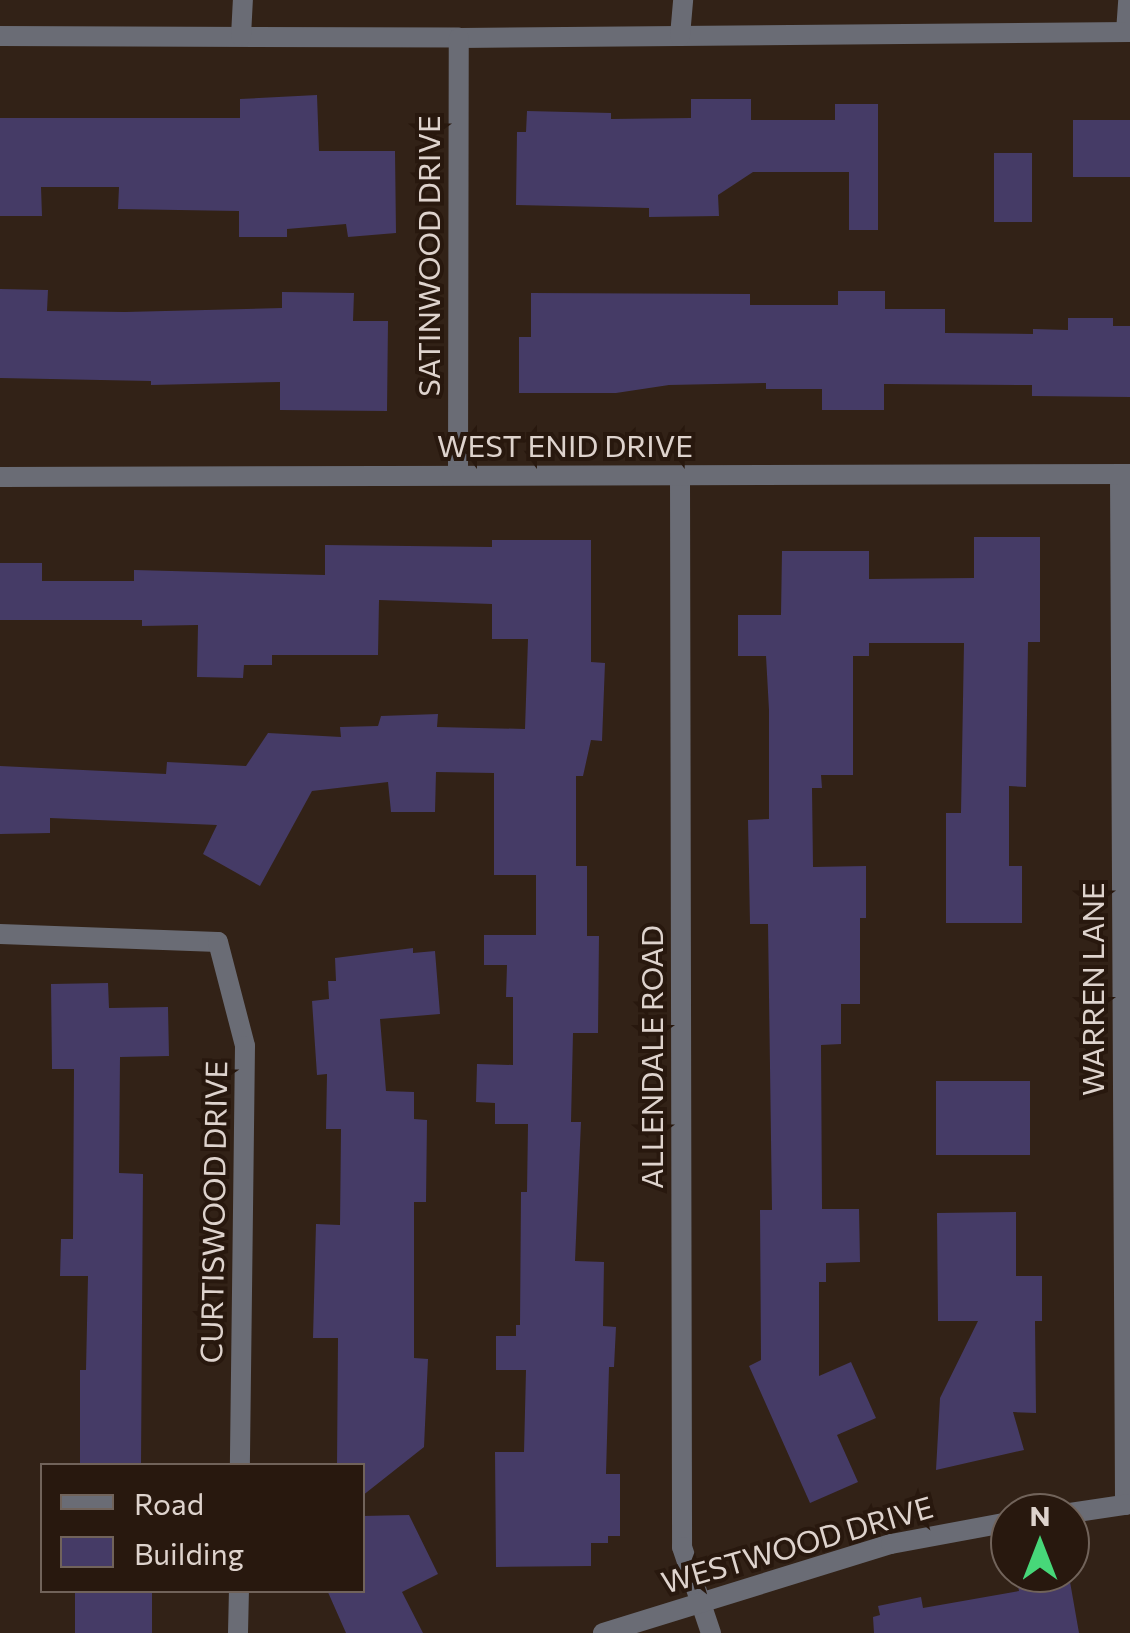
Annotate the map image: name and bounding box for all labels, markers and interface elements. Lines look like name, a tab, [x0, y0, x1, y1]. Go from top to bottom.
street label: SATINWOOD DRIVE	[410, 115, 446, 397]
street label: WEST ENID DRIVE	[437, 427, 693, 463]
street label: WARREN LANE	[1074, 882, 1110, 1096]
street label: ALLENDALE ROAD	[633, 925, 669, 1189]
street label: CURTISWOOD DRIVE	[192, 1061, 234, 1363]
legend	[40, 1463, 365, 1593]
text: Road	[134, 1484, 204, 1521]
street label: WESTWOOD DRIVE	[657, 1488, 937, 1600]
north arrow	[990, 1493, 1090, 1593]
text: N	[1030, 1498, 1051, 1532]
text: Building	[134, 1534, 244, 1571]

